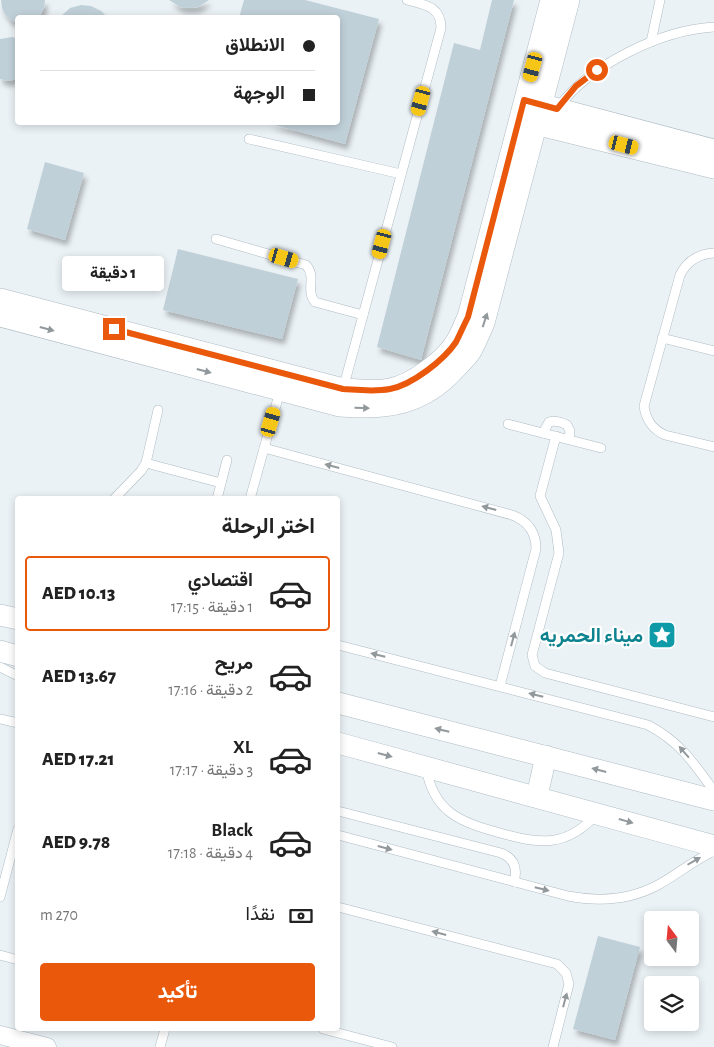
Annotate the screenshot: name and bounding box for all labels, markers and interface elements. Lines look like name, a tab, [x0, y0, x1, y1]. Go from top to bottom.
text: الانطلاق	[225, 36, 285, 55]
car	[521, 51, 544, 83]
route start	[586, 59, 608, 81]
text: الوجهة	[233, 84, 285, 103]
car	[409, 85, 432, 117]
car	[607, 134, 640, 156]
car	[370, 228, 393, 260]
car	[267, 247, 300, 269]
callout: 1 دقيقة	[63, 256, 165, 292]
text: 1 دقيقة	[90, 265, 136, 281]
one-way arrow	[481, 312, 489, 327]
route end	[103, 318, 125, 340]
one-way arrow	[40, 325, 55, 333]
one-way arrow	[197, 367, 212, 375]
one-way arrow	[354, 404, 370, 412]
car	[259, 406, 282, 438]
one-way arrow	[325, 462, 340, 470]
one-way arrow	[481, 504, 496, 512]
text: اختر الرحلة	[221, 515, 315, 537]
text: اقتصادي	[188, 571, 253, 590]
icon: car	[268, 571, 313, 616]
text: AED 10.13	[42, 584, 115, 603]
text: 1 دقيقة · 17:15	[171, 599, 253, 615]
place icon: ميناء الحمريه	[647, 620, 677, 650]
place label: ميناء الحمريه	[540, 626, 643, 648]
one-way arrow	[509, 631, 517, 646]
one-way arrow	[370, 651, 385, 659]
text: مريح	[215, 654, 253, 673]
icon: car	[268, 654, 313, 699]
text: AED 13.67	[42, 667, 116, 686]
text: 2 دقيقة · 17:16	[168, 682, 253, 698]
one-way arrow	[528, 691, 543, 699]
one-way arrow	[434, 726, 449, 734]
icon: car	[268, 737, 313, 782]
text: XL	[233, 738, 253, 757]
one-way arrow	[679, 746, 690, 759]
text: AED 17.21	[42, 750, 115, 769]
one-way arrow	[377, 752, 392, 760]
text: 3 دقيقة · 17:17	[170, 762, 253, 778]
one-way arrow	[592, 766, 607, 774]
one-way arrow	[618, 817, 633, 825]
icon: car	[268, 820, 313, 865]
text: Black	[211, 821, 253, 840]
text: AED 9.78	[42, 833, 110, 852]
one-way arrow	[377, 844, 392, 852]
text: 4 دقيقة · 17:18	[168, 845, 253, 861]
one-way arrow	[687, 857, 700, 866]
one-way arrow	[534, 885, 549, 893]
icon: cash	[287, 902, 315, 930]
text: نقدًا	[246, 905, 275, 924]
text: 270 m	[40, 907, 78, 923]
north arrow	[644, 911, 699, 966]
map controls	[644, 911, 699, 1031]
one-way arrow	[431, 929, 446, 937]
button: تأكيد	[40, 963, 315, 1021]
button: layers	[644, 976, 699, 1031]
one-way arrow	[561, 992, 569, 1007]

